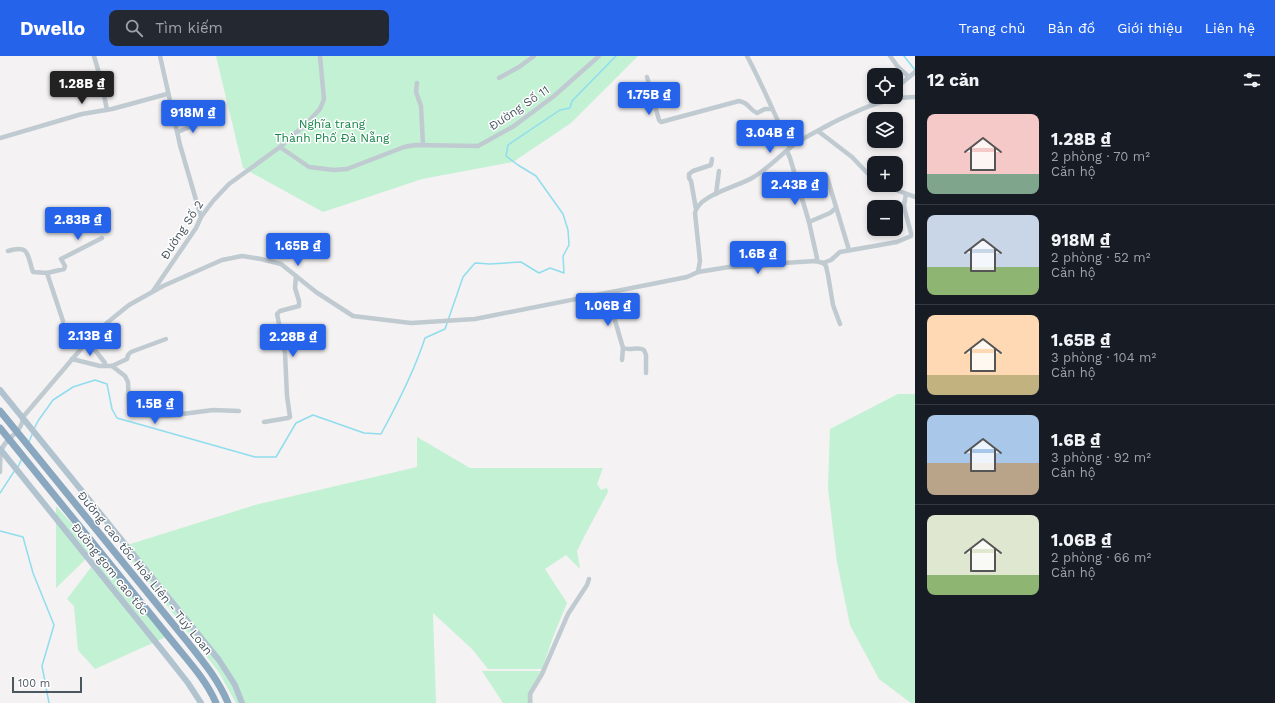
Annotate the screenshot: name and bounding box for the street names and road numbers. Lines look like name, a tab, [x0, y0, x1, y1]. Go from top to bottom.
street label: Đường Số 11	[486, 83, 552, 133]
street label: Đường Số 2	[158, 198, 206, 262]
street label: Đường cao tốc Hoà Liên - Tuý Loan	[75, 488, 215, 658]
street label: Đường gom cao tốc	[69, 520, 151, 618]

